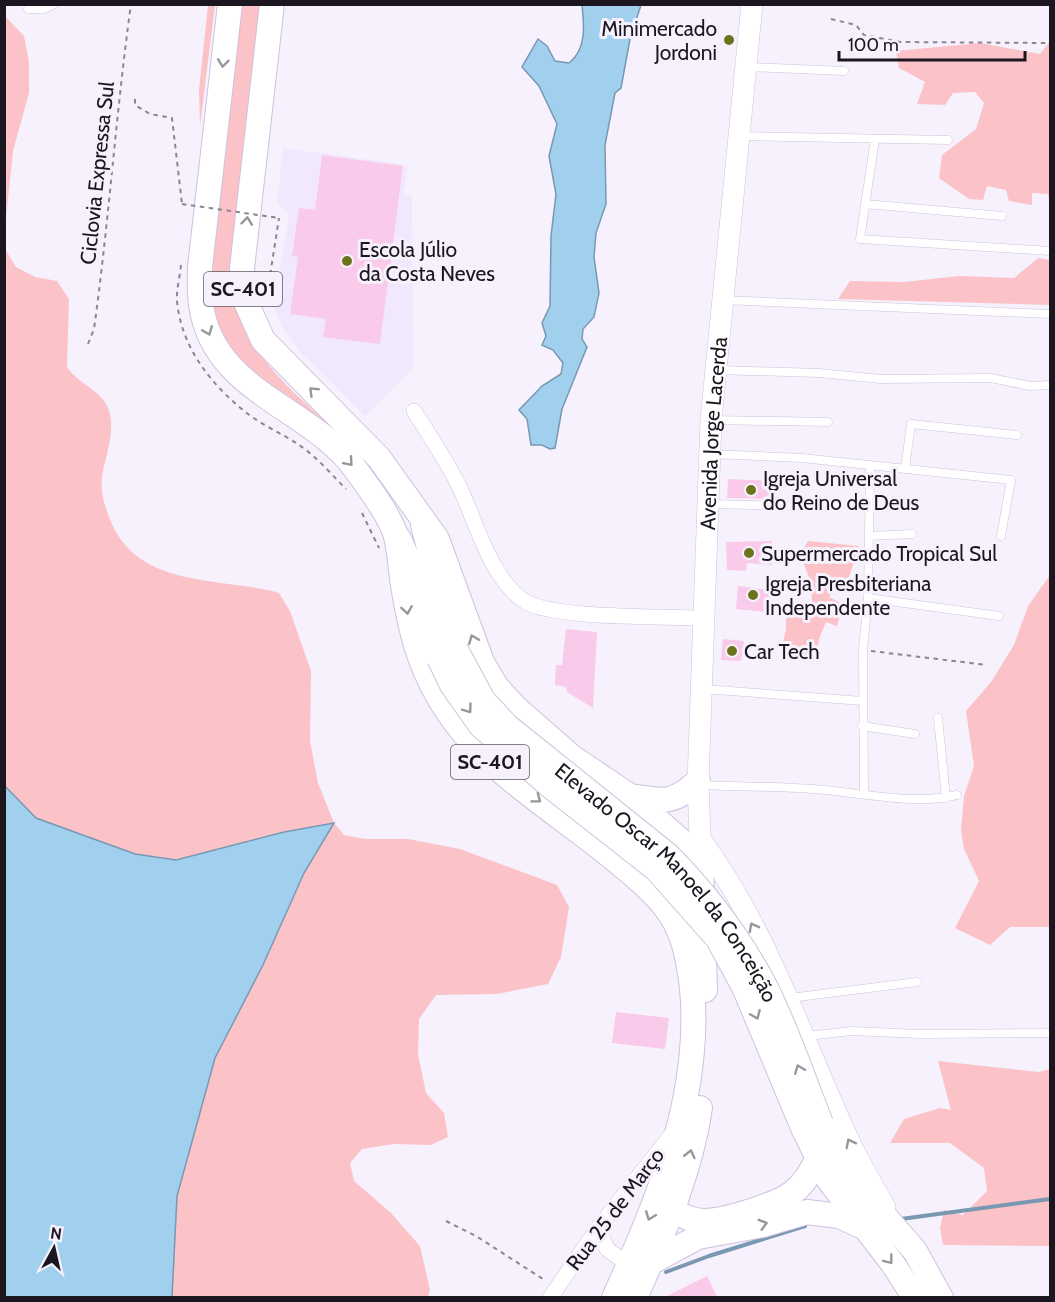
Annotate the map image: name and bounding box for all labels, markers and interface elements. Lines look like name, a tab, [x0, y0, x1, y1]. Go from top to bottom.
place label: Minimercado Jordoni	[601, 16, 717, 65]
scale bar	[839, 24, 1025, 62]
marker: Minimercado Jordoni	[722, 33, 736, 47]
text: 100 m	[848, 34, 899, 56]
one-way arrow	[218, 58, 230, 67]
street label: Ciclovia Expressa Sul	[75, 80, 119, 266]
one-way arrow	[240, 217, 253, 226]
place label: Escola Júlio da Costa Neves	[359, 237, 495, 286]
marker: Escola Júlio da Costa Neves	[340, 254, 354, 268]
road number: SC-401	[204, 272, 282, 306]
one-way arrow	[201, 326, 214, 336]
street label: Avenida Jorge Lacerda	[695, 336, 732, 531]
one-way arrow	[310, 387, 320, 398]
one-way arrow	[342, 455, 353, 466]
place label: Igreja Universal do Reino de Deus	[763, 466, 919, 515]
marker: Igreja Universal do Reino de Deus	[744, 483, 758, 497]
place label: Supermercado Tropical Sul	[761, 541, 997, 566]
marker: Supermercado Tropical Sul	[742, 546, 756, 560]
place label: Igreja Presbiteriana Independente	[765, 571, 931, 620]
marker: Igreja Presbiteriana Independente	[746, 588, 760, 602]
one-way arrow	[400, 604, 413, 614]
one-way arrow	[468, 634, 480, 645]
place label: Car Tech	[744, 639, 820, 664]
marker: Car Tech	[725, 644, 739, 658]
one-way arrow	[461, 702, 472, 713]
road number: SC-401	[451, 745, 529, 779]
street label: Elevado Oscar Manoel da Conceição	[550, 757, 783, 1006]
one-way arrow	[531, 792, 542, 803]
one-way arrow	[749, 922, 760, 933]
one-way arrow	[749, 1008, 761, 1019]
one-way arrow	[794, 1064, 806, 1075]
one-way arrow	[846, 1138, 858, 1149]
street label: Rua 25 de Março	[561, 1143, 669, 1275]
one-way arrow	[682, 1149, 695, 1159]
one-way arrow	[645, 1210, 657, 1221]
north arrow	[24, 1218, 84, 1278]
one-way arrow	[758, 1219, 768, 1231]
text: N	[49, 1223, 63, 1244]
one-way arrow	[882, 1254, 893, 1265]

